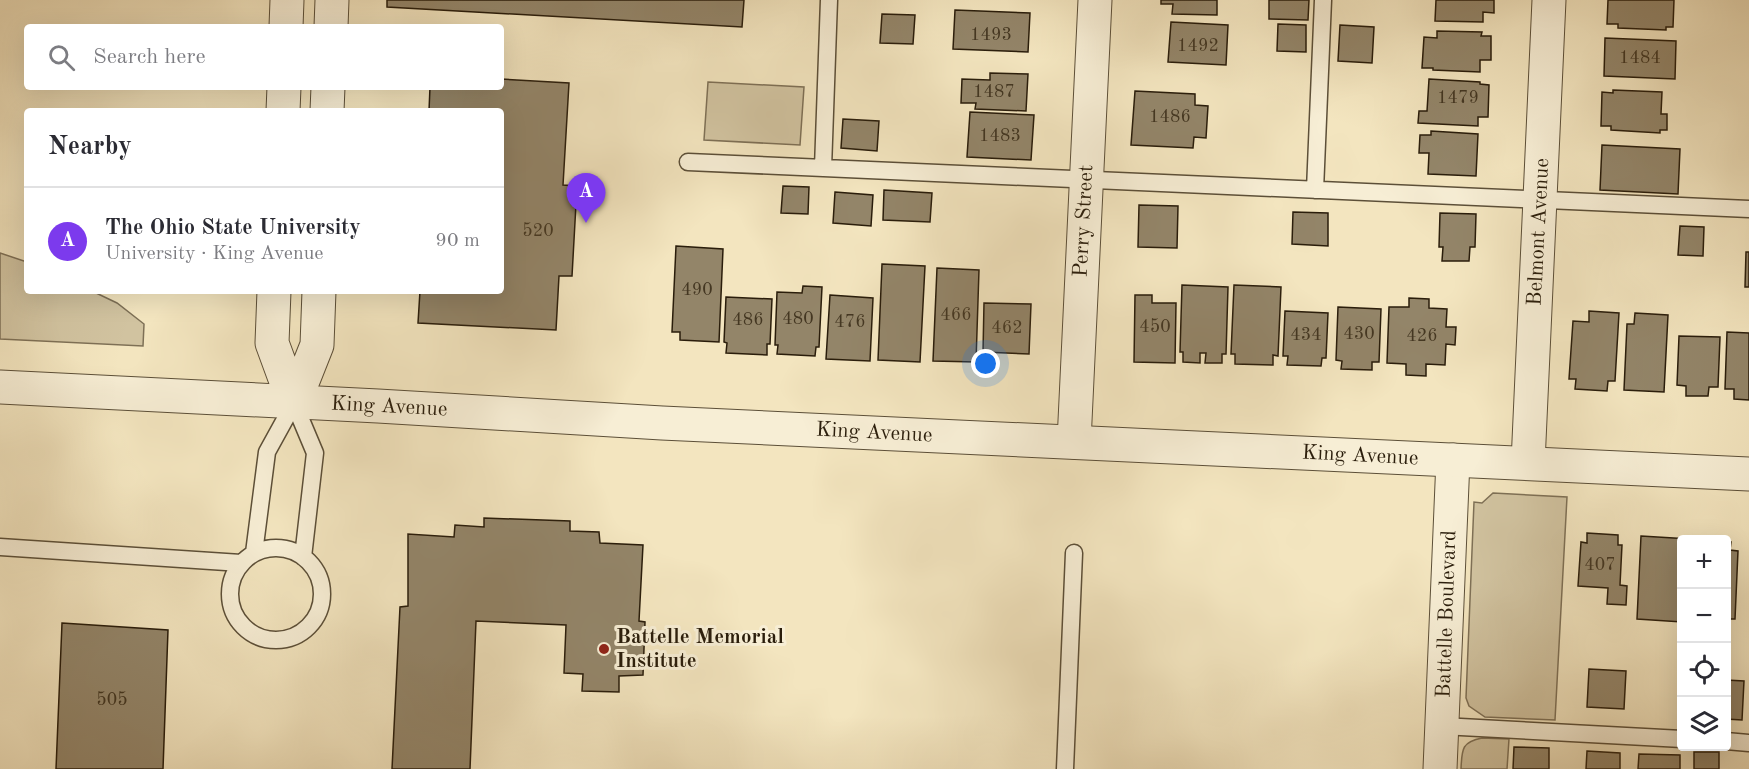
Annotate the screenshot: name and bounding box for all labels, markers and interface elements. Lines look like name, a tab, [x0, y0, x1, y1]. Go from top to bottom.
search box	[24, 24, 504, 90]
house number: 1493	[970, 26, 1012, 44]
house number: 1492	[1177, 37, 1219, 55]
icon: search	[45, 41, 78, 74]
text: Search here	[93, 46, 206, 68]
house number: 1484	[1619, 49, 1661, 67]
house number: 1487	[973, 83, 1015, 101]
house number: 1479	[1437, 89, 1479, 107]
house number: 1486	[1149, 108, 1191, 126]
house number: 1483	[979, 127, 1021, 145]
text: Nearby	[48, 134, 132, 160]
street label: Belmont Avenue	[1525, 157, 1553, 307]
street label: Perry Street	[1071, 164, 1097, 278]
pin: A	[566, 174, 606, 223]
text: The Ohio State University	[105, 217, 361, 239]
house number: 520	[522, 222, 554, 240]
text: A	[60, 231, 75, 251]
text: 90 m	[435, 231, 480, 251]
text: University · King Avenue	[105, 244, 324, 264]
house number: 490	[681, 281, 713, 299]
house number: 466	[940, 306, 972, 324]
house number: 480	[782, 310, 814, 328]
house number: 486	[732, 311, 764, 329]
house number: 476	[834, 313, 866, 331]
house number: 450	[1139, 318, 1171, 336]
house number: 462	[991, 319, 1023, 337]
house number: 430	[1343, 325, 1375, 343]
house number: 434	[1290, 326, 1322, 344]
house number: 426	[1406, 327, 1438, 345]
your location	[971, 349, 1000, 378]
street label: King Avenue	[330, 393, 448, 421]
street label: King Avenue	[815, 419, 933, 447]
street label: King Avenue	[1301, 442, 1419, 470]
street label: Battelle Boulevard	[1434, 530, 1460, 698]
map controls	[1677, 535, 1731, 751]
button: +	[1677, 535, 1731, 589]
house number: 407	[1584, 556, 1616, 574]
button: −	[1677, 589, 1731, 643]
place label: Battelle Memorial Institute	[616, 627, 784, 672]
marker: Battelle Memorial Institute	[597, 642, 611, 656]
button: locate	[1677, 643, 1731, 697]
house number: 505	[96, 691, 128, 709]
button: layers	[1677, 697, 1731, 751]

